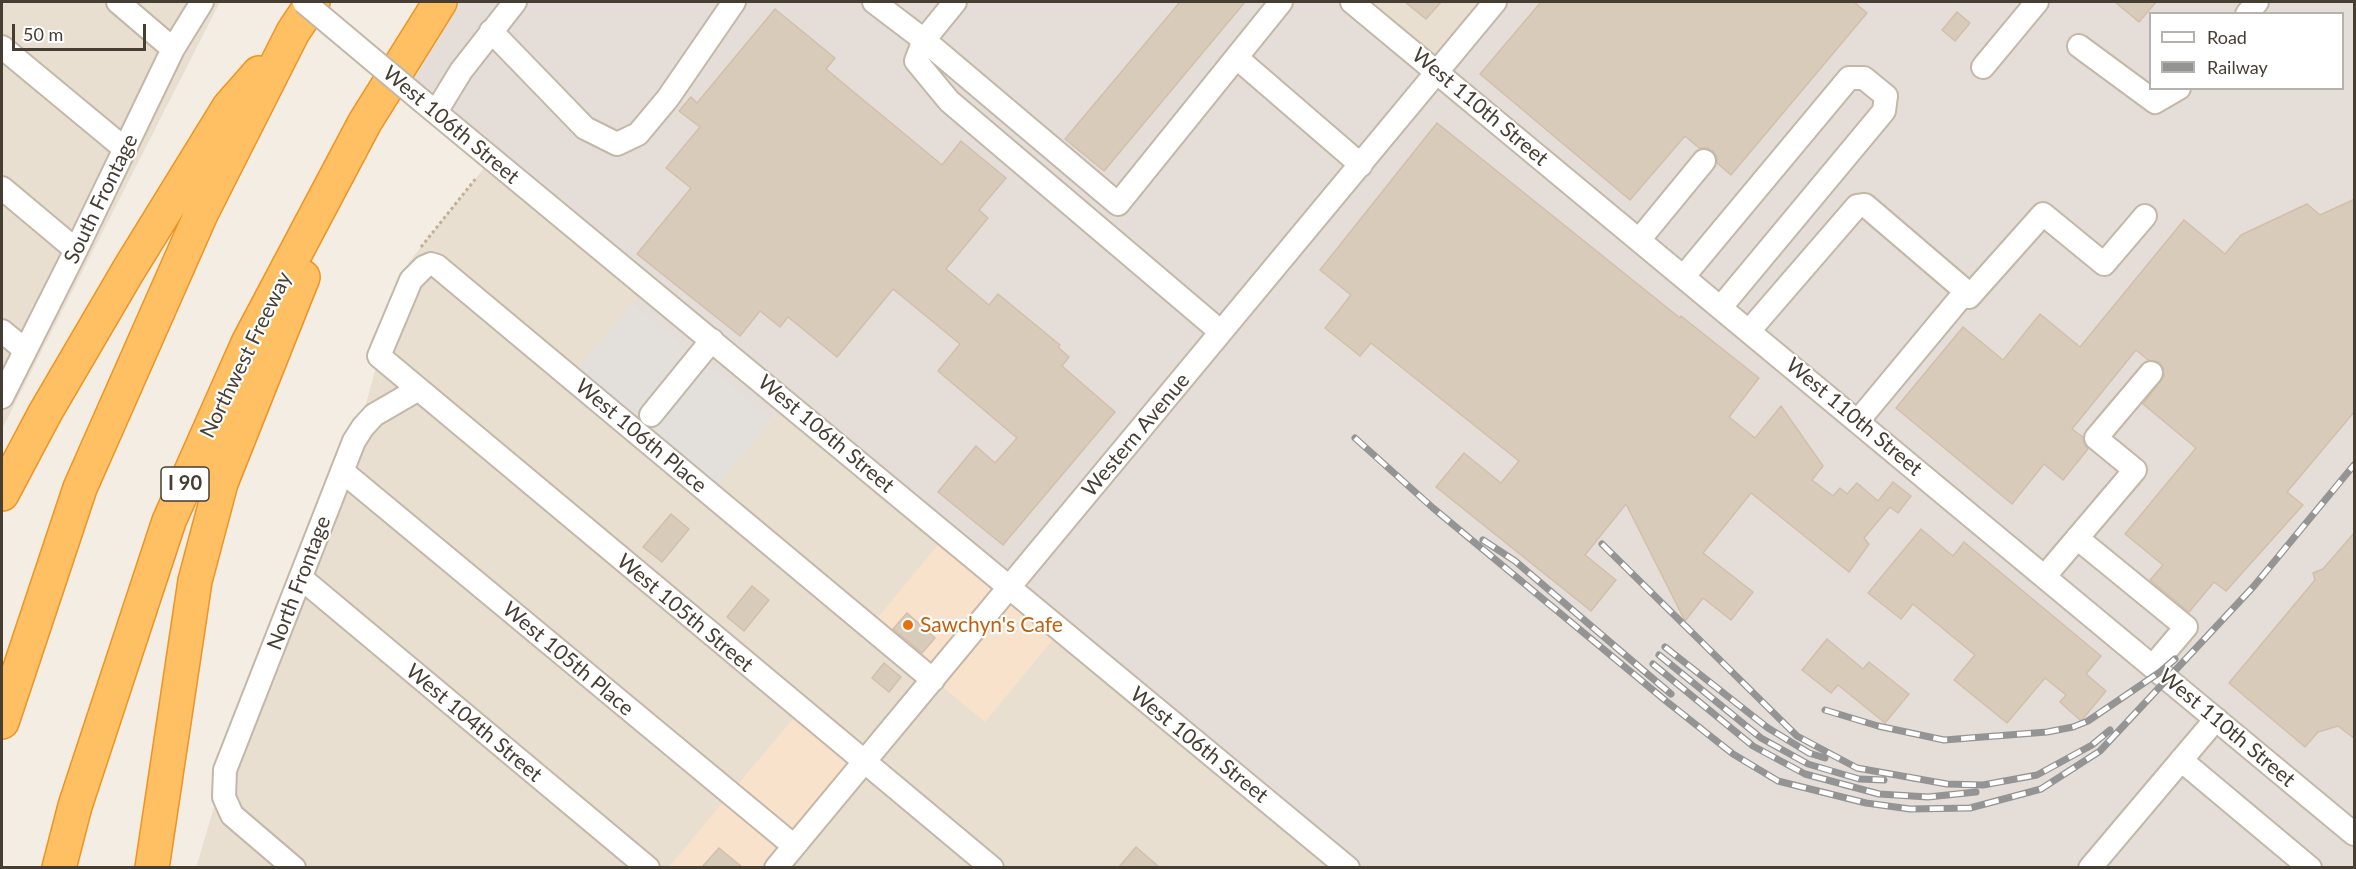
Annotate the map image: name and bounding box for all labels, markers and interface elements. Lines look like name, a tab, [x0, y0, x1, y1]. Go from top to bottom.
scale bar	[15, 12, 148, 50]
legend	[2149, 12, 2344, 90]
text: 50 m	[23, 23, 63, 45]
text: Road	[2207, 26, 2247, 48]
street label: West 110th Street	[1407, 43, 1553, 171]
text: Railway	[2207, 56, 2268, 78]
street label: West 106th Street	[378, 61, 524, 189]
street label: South Frontage	[59, 130, 143, 268]
street label: Northwest Freeway	[195, 268, 297, 442]
street label: West 110th Street	[1781, 353, 1927, 481]
street label: Western Avenue	[1077, 368, 1195, 502]
street label: West 106th Street	[753, 370, 899, 498]
street label: West 106th Place	[570, 374, 712, 498]
road number: I 90	[161, 467, 209, 501]
street label: North Frontage	[262, 513, 336, 653]
street label: West 105th Street	[612, 549, 758, 677]
street label: West 105th Place	[497, 597, 639, 721]
place label: Sawchyn's Cafe	[920, 612, 1063, 638]
marker: Sawchyn's Cafe	[901, 618, 915, 632]
street label: West 104th Street	[401, 659, 547, 787]
street label: West 110th Street	[2154, 664, 2300, 792]
street label: West 106th Street	[1125, 682, 1273, 808]

